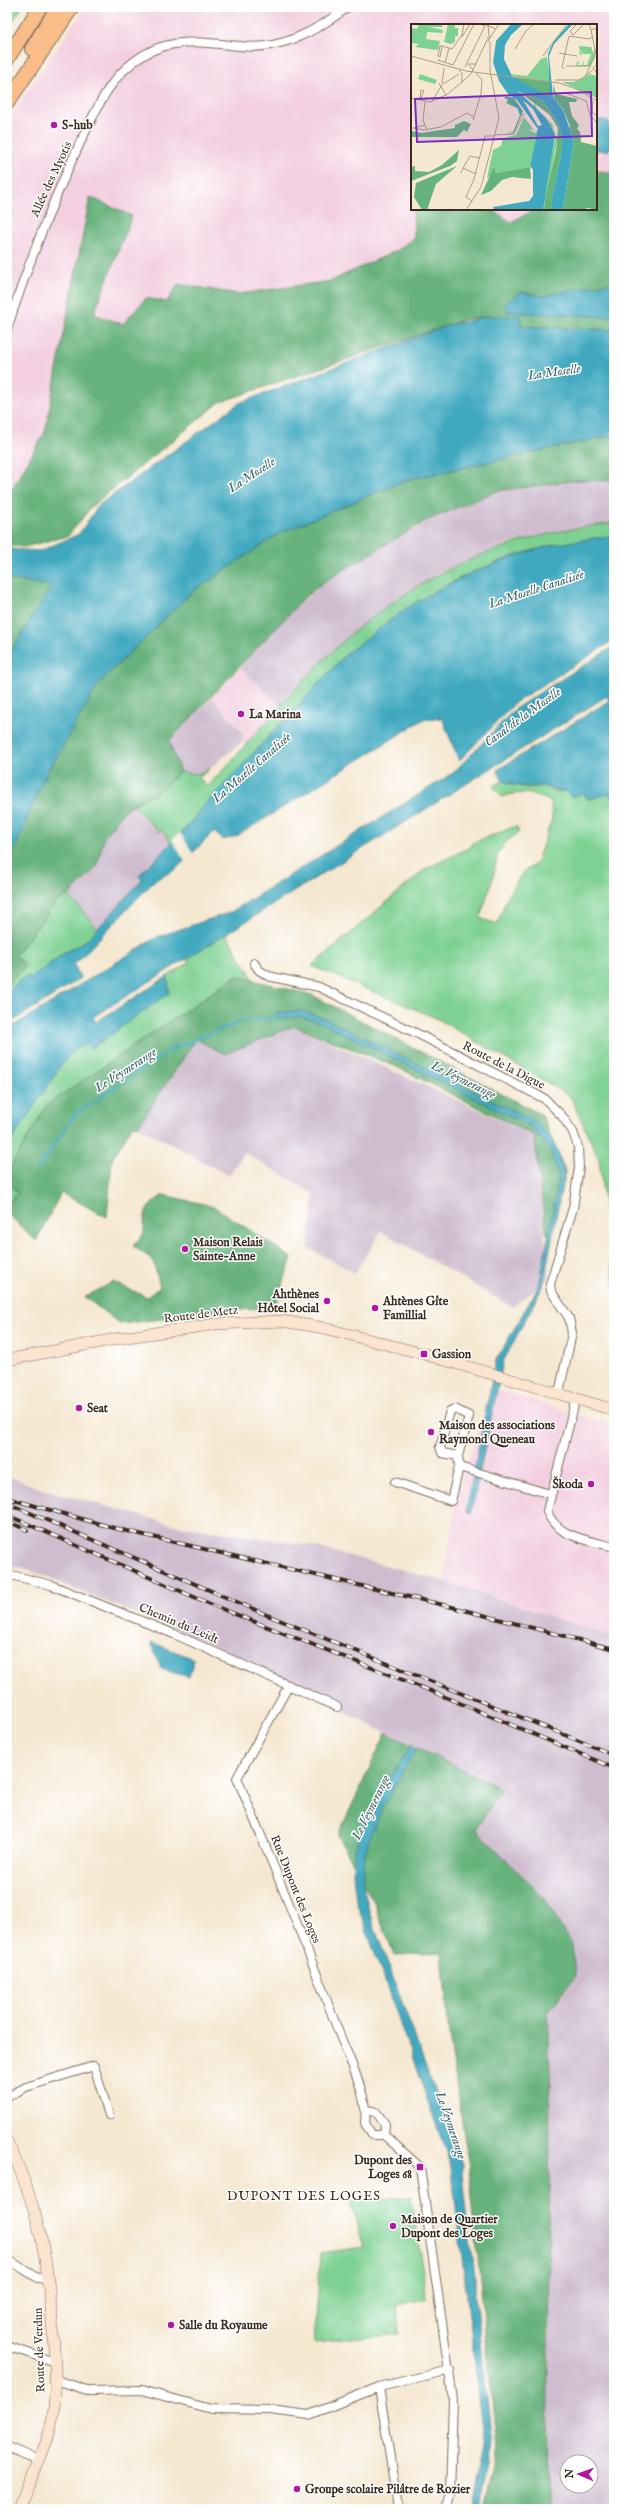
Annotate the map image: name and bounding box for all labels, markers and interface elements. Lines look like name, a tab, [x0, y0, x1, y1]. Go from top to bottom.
inset map	[411, 24, 597, 210]
place label: S-hub	[62, 118, 93, 133]
marker: S-hub	[49, 120, 59, 130]
street label: Allée des Myotis	[27, 139, 76, 220]
water label: La Moselle	[526, 360, 582, 385]
water label: La Moselle	[224, 453, 279, 497]
water label: La Moselle Canalisée	[486, 566, 587, 613]
water label: Canal de la Moselle	[481, 683, 565, 751]
place label: La Marina	[248, 707, 302, 722]
marker: La Marina	[236, 709, 246, 719]
water label: La Moselle Canalisée	[208, 729, 295, 808]
street label: Route de la Digue	[460, 1038, 548, 1093]
water label: Le Veymerange	[91, 1044, 161, 1098]
water label: Le Veymerange	[427, 1057, 499, 1105]
place label: Maison Relais Sainte-Anne	[193, 1235, 264, 1264]
marker: Maison Relais Sainte-Anne	[180, 1244, 190, 1254]
place label: Ahthènes Hôtel Social	[257, 1287, 320, 1316]
place label: Ahtènes Gîte Famillial	[382, 1294, 449, 1323]
marker: Ahthènes Hôtel Social	[322, 1296, 332, 1306]
street label: Route de Metz	[163, 1302, 240, 1327]
marker: Ahtènes Gîte Famillial	[370, 1303, 380, 1313]
place label: Gassion	[432, 1347, 472, 1362]
marker: Gassion	[419, 1349, 429, 1359]
place label: Seat	[87, 1401, 109, 1416]
marker: Seat	[74, 1403, 84, 1413]
place label: Maison des associations Raymond Queneau	[439, 1418, 556, 1448]
marker: Maison des associations Raymond Queneau	[426, 1427, 436, 1437]
place label: Škoda	[552, 1476, 584, 1492]
marker: Škoda	[586, 1479, 596, 1489]
street label: Chemin du Leidt	[137, 1600, 221, 1647]
water label: Le Veymerange	[348, 1772, 396, 1844]
street label: Rue Dupont des Loges	[266, 1833, 324, 1946]
water label: Le Veymerange	[430, 2088, 470, 2163]
place label: Dupont des Loges 68	[354, 2153, 413, 2183]
marker: Dupont des Loges 68	[415, 2162, 425, 2172]
district label: DUPONT DES LOGES	[227, 2188, 381, 2205]
place label: Maison de Quartier Dupont des Loges	[401, 2212, 498, 2242]
marker: Maison de Quartier Dupont des Loges	[388, 2221, 398, 2231]
street label: Route de Verdun	[31, 2307, 48, 2393]
place label: Salle du Royaume	[179, 2318, 268, 2334]
marker: Salle du Royaume	[166, 2320, 176, 2330]
north arrow	[559, 2454, 599, 2494]
text: N	[563, 2468, 577, 2480]
place label: Groupe scolaire Pilâtre de Rozier	[305, 2482, 471, 2498]
marker: Groupe scolaire Pilâtre de Rozier	[292, 2484, 302, 2494]

